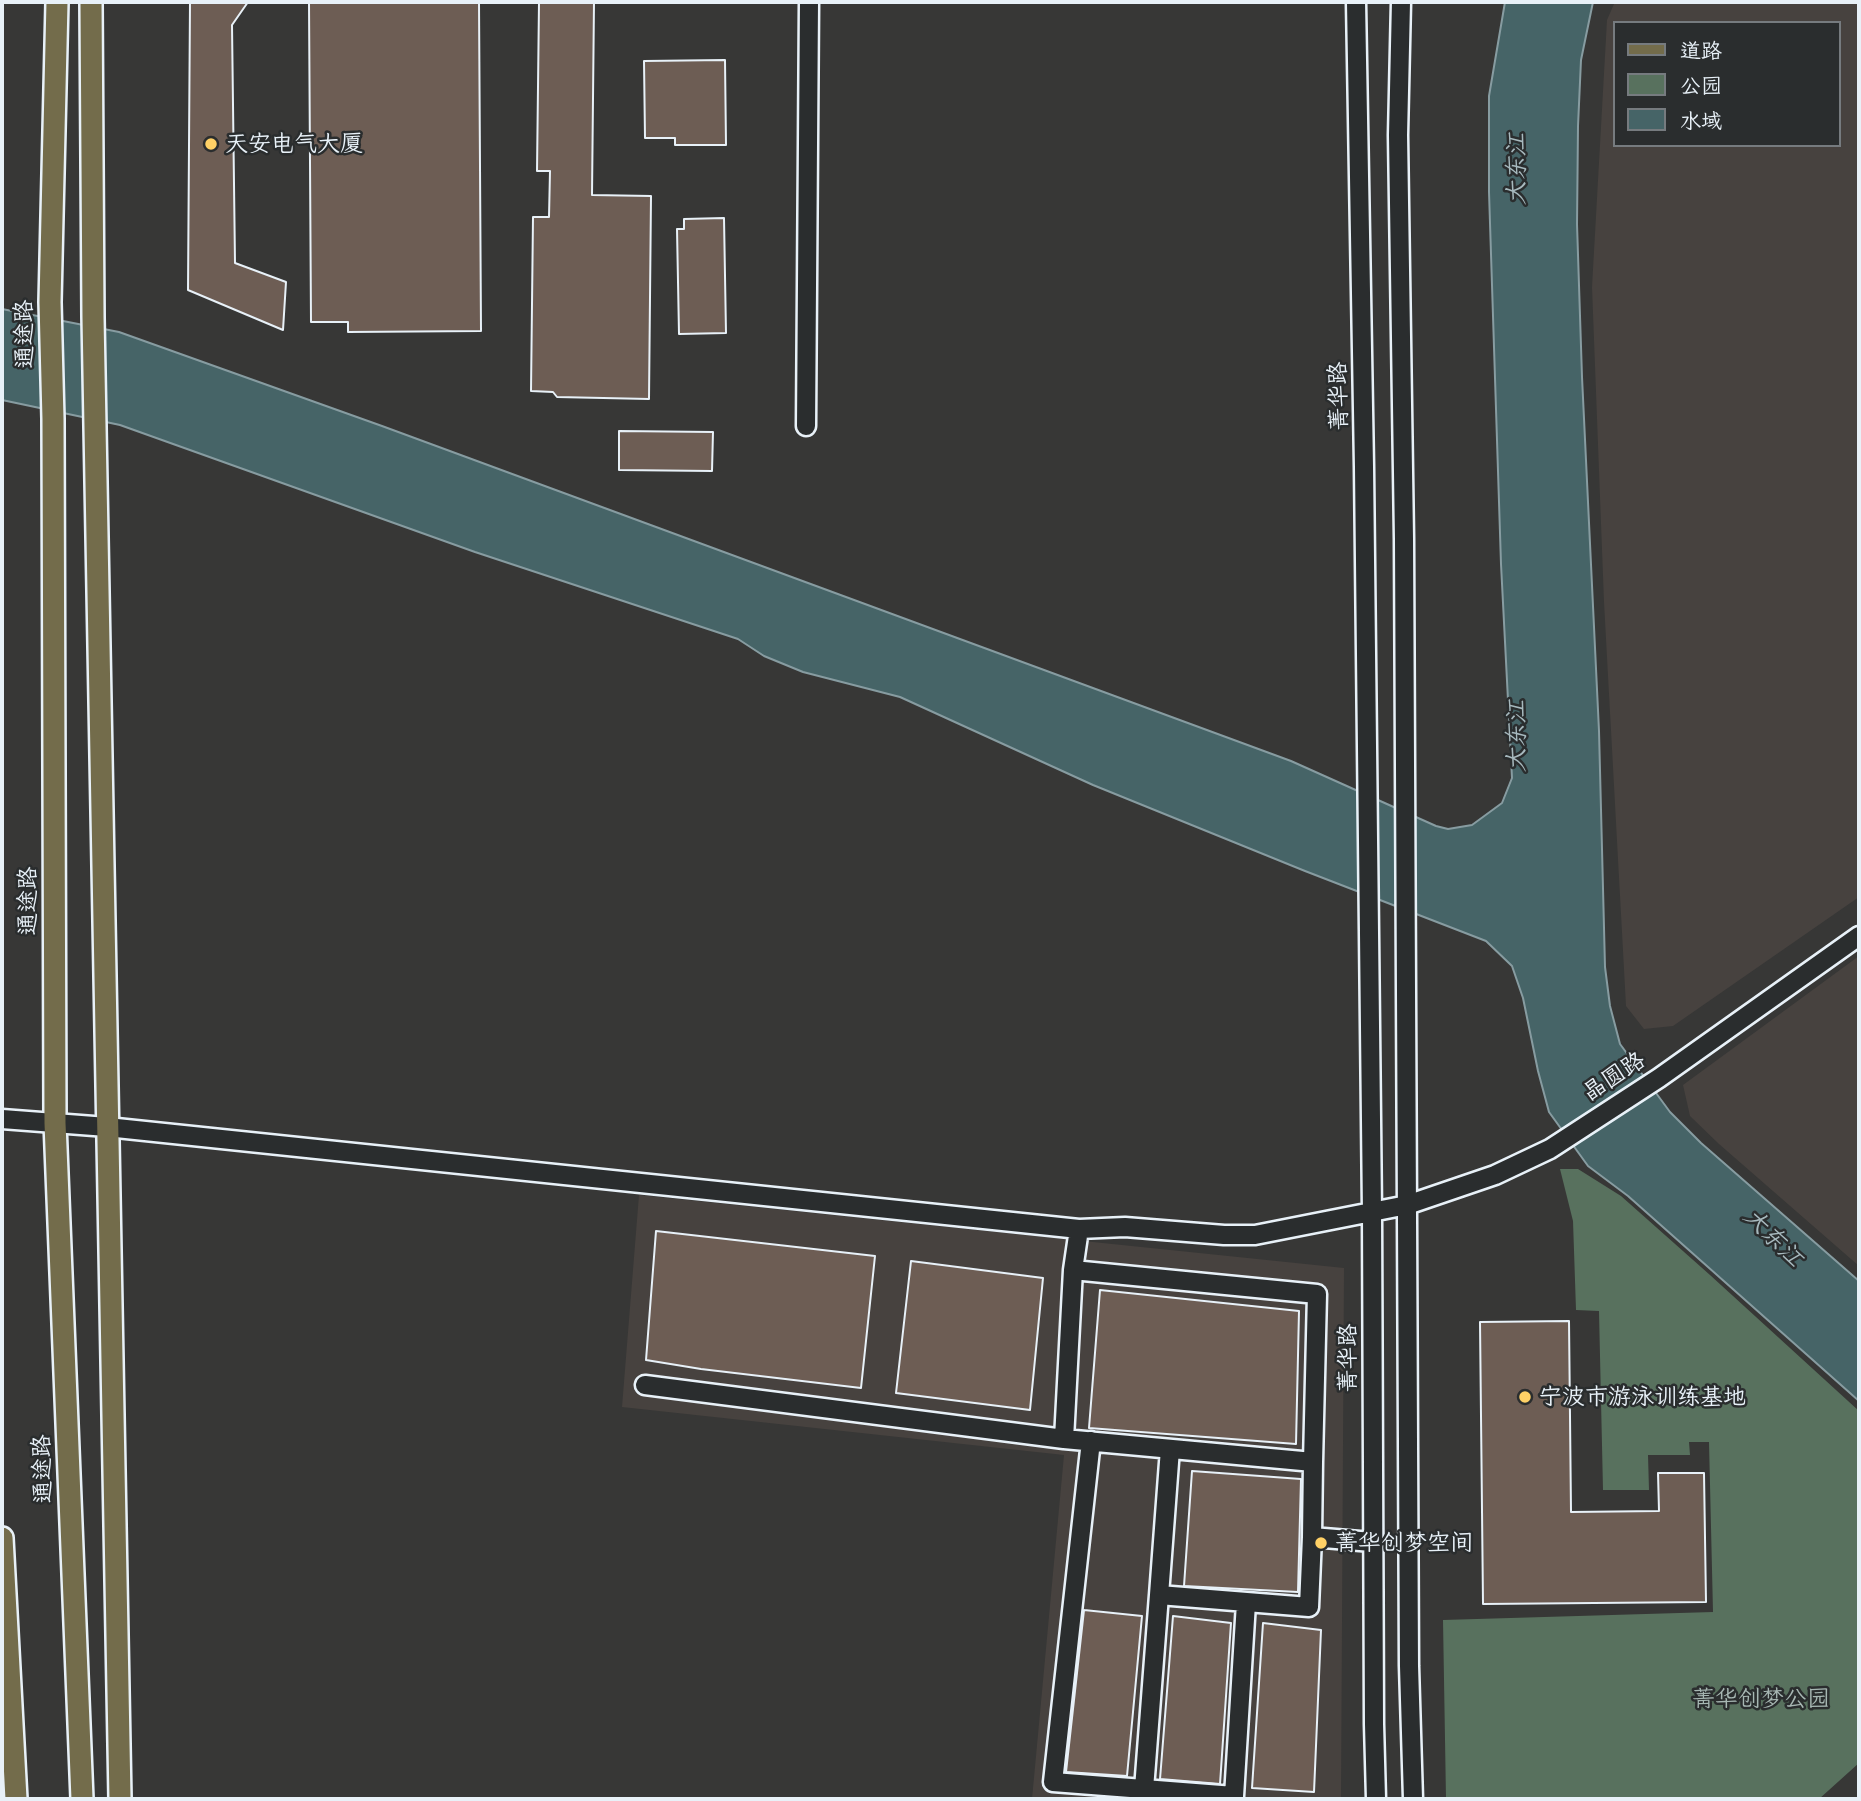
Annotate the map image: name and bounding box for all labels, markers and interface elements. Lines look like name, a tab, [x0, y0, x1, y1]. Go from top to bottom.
legend	[1612, 21, 1840, 147]
text: 道路	[1680, 37, 1722, 64]
text: 公园	[1680, 72, 1722, 99]
text: 水域	[1680, 107, 1722, 134]
place label: 天安电气大厦	[225, 130, 363, 158]
water label: 大东江	[1503, 133, 1531, 205]
marker: 天安电气大厦	[203, 136, 219, 152]
street label: 通途路	[11, 299, 39, 369]
street label: 菁华路	[1325, 361, 1353, 431]
water label: 大东江	[1503, 700, 1531, 772]
street label: 通途路	[14, 867, 42, 935]
street label: 晶圆路	[1578, 1047, 1650, 1107]
water label: 大东江	[1737, 1202, 1809, 1274]
street label: 菁华路	[1334, 1324, 1362, 1392]
place label: 宁波市游泳训练基地	[1539, 1383, 1746, 1411]
marker: 宁波市游泳训练基地	[1517, 1389, 1533, 1405]
street label: 通途路	[28, 1434, 58, 1504]
place label: 菁华创梦空间	[1335, 1529, 1473, 1557]
marker: 菁华创梦空间	[1313, 1535, 1329, 1551]
park label: 菁华创梦公园	[1692, 1685, 1830, 1713]

